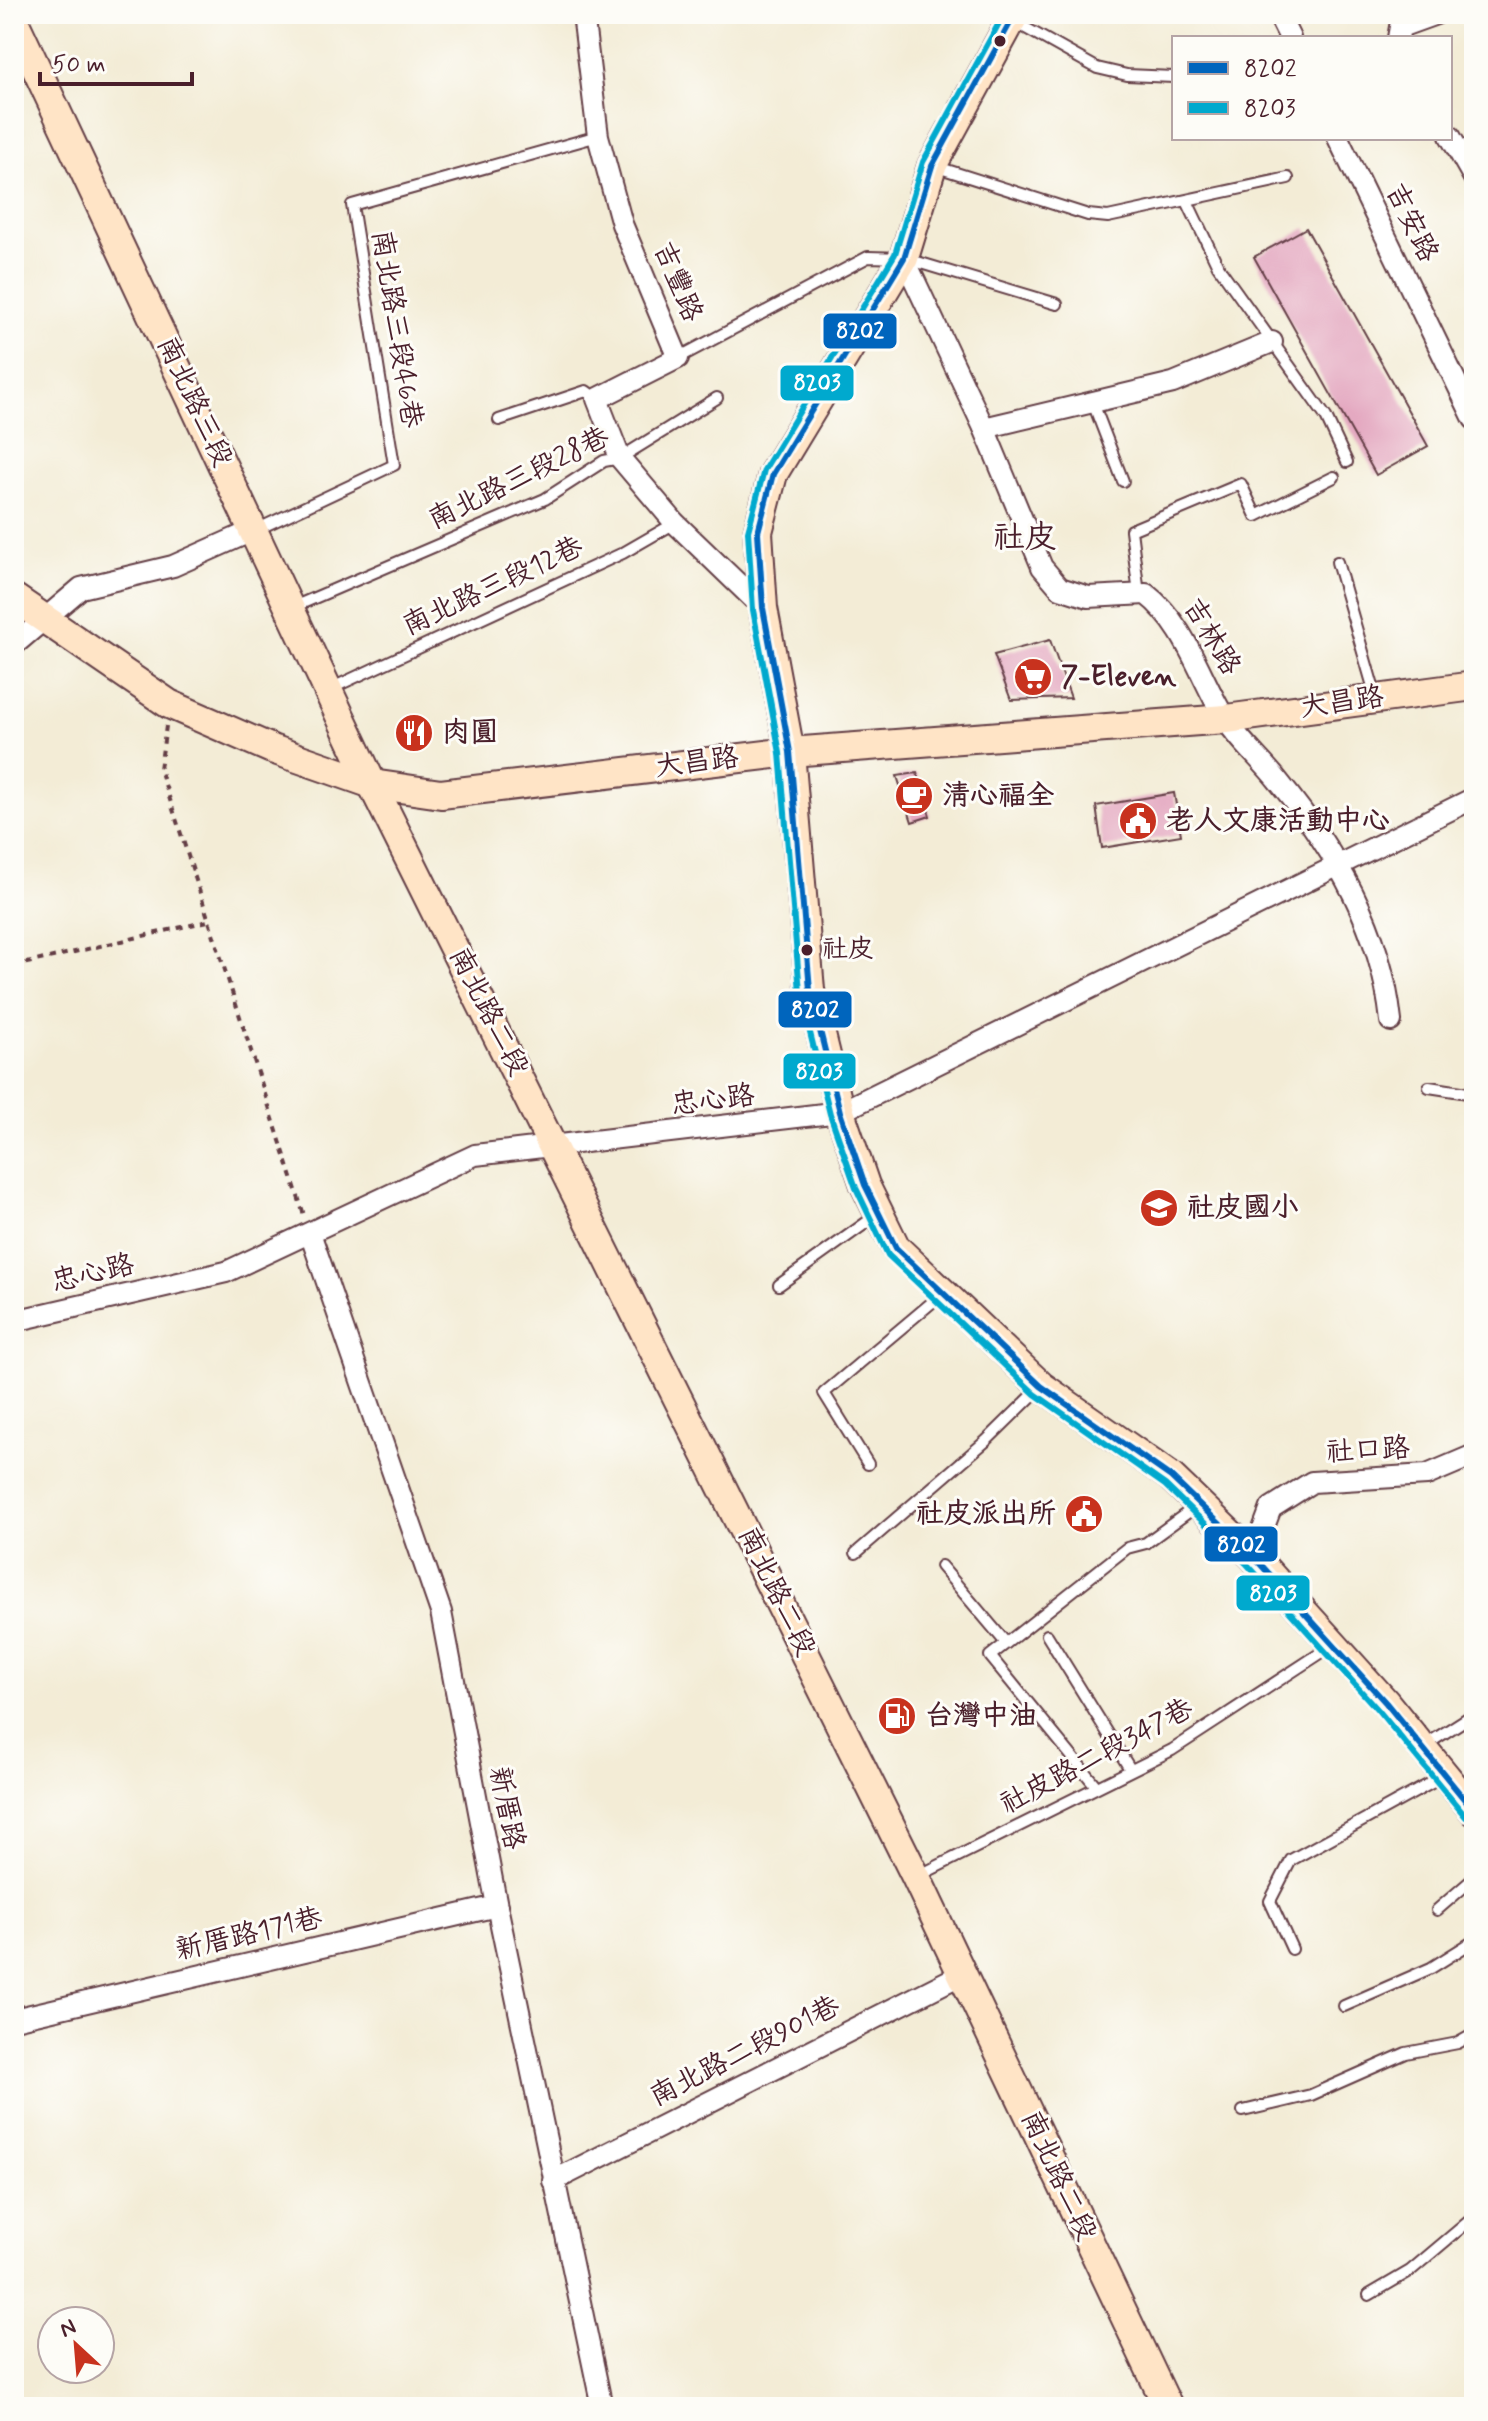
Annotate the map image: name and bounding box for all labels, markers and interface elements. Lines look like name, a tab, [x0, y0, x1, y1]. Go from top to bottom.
unlabelled marker	[992, 33, 1008, 49]
scale bar	[40, 36, 192, 86]
legend	[1172, 36, 1452, 140]
text: 50 m	[52, 50, 106, 81]
text: 8202	[1244, 54, 1297, 85]
text: 8203	[1244, 94, 1296, 125]
street label: 吉安路	[1376, 177, 1446, 269]
street label: 南北路三段46巷	[362, 227, 430, 432]
street label: 吉豐路	[644, 236, 710, 328]
line badge: 8202	[822, 312, 898, 350]
text: 8202	[836, 318, 884, 346]
street label: 南北路三段	[148, 331, 240, 473]
line badge: 8203	[779, 364, 855, 402]
text: 8203	[793, 370, 841, 398]
street label: 南北路三段28巷	[422, 419, 617, 539]
district label: 社皮	[993, 517, 1057, 559]
street label: 南北路三段12巷	[397, 529, 590, 645]
street label: 吉林路	[1174, 591, 1248, 683]
supermarket icon: 7-Eleven	[1012, 656, 1054, 698]
place label: 7-Eleven	[1061, 659, 1177, 696]
street label: 大昌路	[1298, 679, 1386, 727]
restaurant icon: 肉圓	[393, 712, 435, 754]
place label: 肉圓	[442, 715, 498, 752]
street label: 大昌路	[653, 740, 741, 786]
cafe icon: 清心福全	[893, 775, 935, 817]
place label: 清心福全	[942, 778, 1054, 815]
public building icon: 老人文康活動中心	[1117, 800, 1159, 842]
place label: 老人文康活動中心	[1166, 803, 1390, 840]
place label: 社皮	[822, 933, 874, 967]
street label: 南北路二段	[440, 941, 536, 1083]
marker: 社皮	[799, 942, 815, 958]
line badge: 8202	[777, 990, 853, 1029]
text: 8202	[791, 997, 839, 1025]
line badge: 8203	[782, 1052, 857, 1090]
text: 8203	[795, 1059, 843, 1087]
street label: 忠心路	[669, 1078, 757, 1124]
school or university icon: 社皮國小	[1138, 1187, 1180, 1229]
place label: 社皮國小	[1187, 1190, 1299, 1227]
street label: 忠心路	[48, 1247, 138, 1301]
street label: 社口路	[1325, 1430, 1411, 1472]
public building icon: 社皮派出所	[1063, 1493, 1105, 1535]
place label: 社皮派出所	[916, 1496, 1056, 1533]
street label: 南北路二段	[729, 1521, 823, 1663]
line badge: 8202	[1203, 1525, 1279, 1563]
text: 8202	[1217, 1532, 1265, 1560]
line badge: 8203	[1235, 1574, 1311, 1612]
text: 8203	[1249, 1581, 1297, 1609]
street label: 社皮路二段347巷	[994, 1690, 1201, 1823]
fuel station icon: 台灣中油	[876, 1695, 918, 1737]
place label: 台灣中油	[925, 1698, 1037, 1735]
street label: 新厝路	[480, 1763, 532, 1853]
street label: 新厝路171巷	[172, 1900, 327, 1970]
street label: 南北路二段901巷	[644, 1988, 847, 2116]
street label: 南北路二段	[1012, 2105, 1104, 2247]
north arrow	[36, 2305, 116, 2385]
text: N	[55, 2313, 81, 2345]

